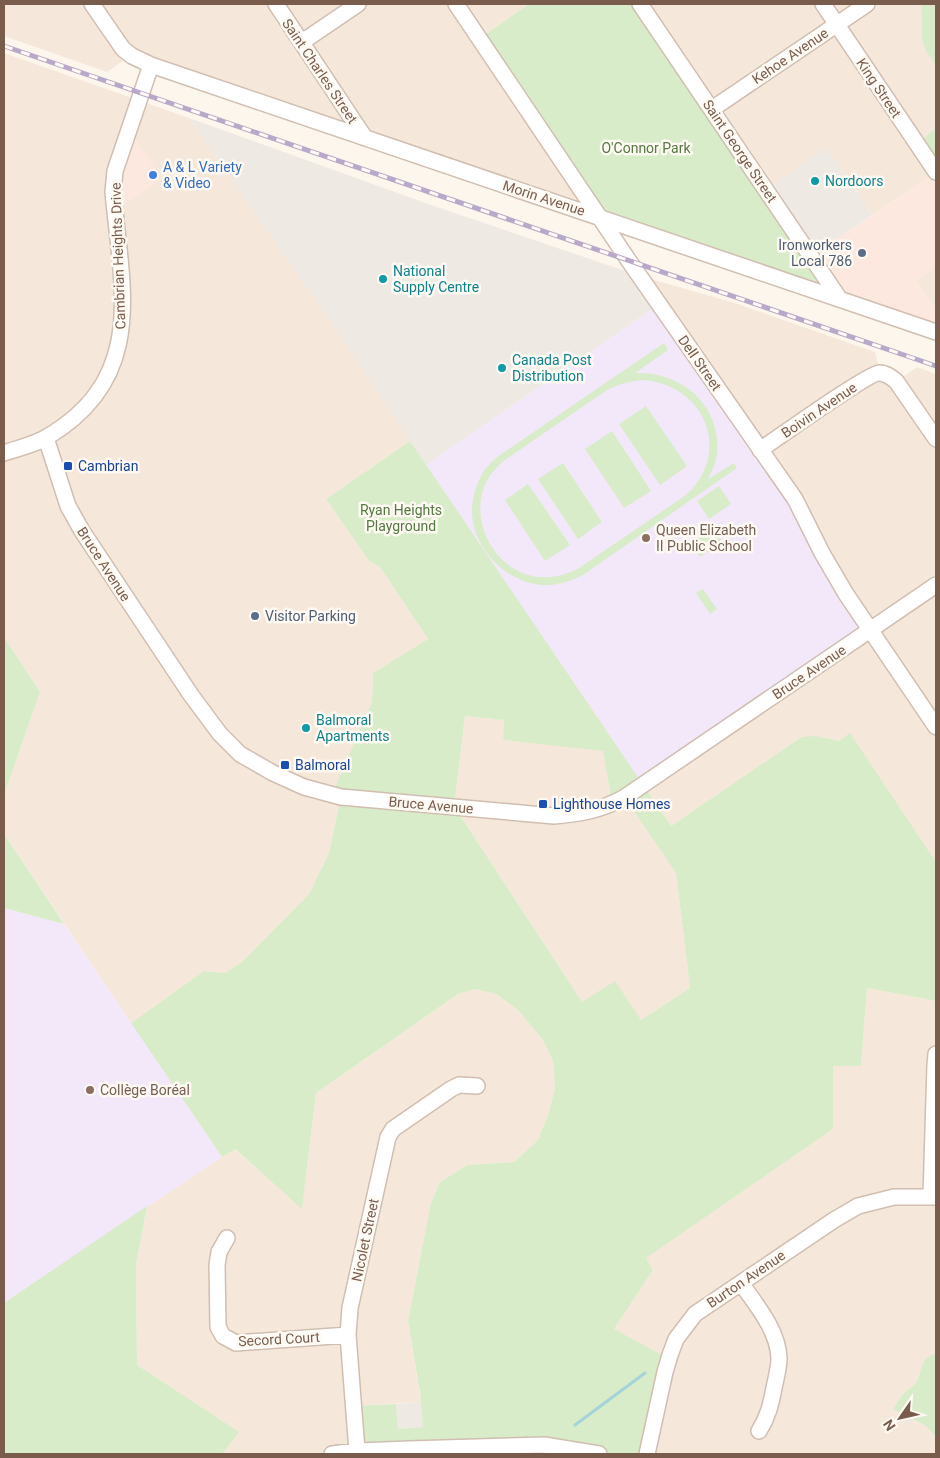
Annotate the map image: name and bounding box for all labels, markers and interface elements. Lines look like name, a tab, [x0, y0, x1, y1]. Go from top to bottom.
street label: Saint Charles Street	[279, 16, 361, 127]
street label: Kehoe Avenue	[749, 25, 831, 87]
street label: King Street	[853, 55, 905, 121]
street label: Saint George Street	[700, 97, 781, 206]
park label: O'Connor Park	[601, 140, 691, 156]
place label: A & L Variety & Video	[163, 159, 242, 191]
marker: A & L Variety & Video	[147, 169, 159, 181]
place label: Nordoors	[825, 173, 883, 189]
marker: Nordoors	[809, 175, 821, 187]
street label: Morin Avenue	[501, 177, 587, 219]
street label: Cambrian Heights Drive	[107, 182, 129, 330]
place label: Ironworkers Local 786	[778, 237, 852, 269]
marker: Ironworkers Local 786	[856, 247, 868, 259]
place label: National Supply Centre	[393, 263, 479, 295]
marker: National Supply Centre	[377, 273, 389, 285]
street label: Dell Street	[675, 332, 725, 394]
place label: Canada Post Distribution	[512, 352, 592, 384]
marker: Canada Post Distribution	[496, 362, 508, 374]
street label: Boivin Avenue	[778, 379, 860, 441]
place label: Cambrian	[78, 458, 138, 474]
marker: Cambrian	[62, 460, 74, 472]
park label: Ryan Heights Playground	[360, 502, 442, 534]
place label: Queen Elizabeth II Public School	[656, 522, 756, 554]
street label: Bruce Avenue	[74, 524, 134, 604]
marker: Queen Elizabeth II Public School	[640, 532, 652, 544]
place label: Visitor Parking	[265, 608, 356, 624]
marker: Visitor Parking	[249, 610, 261, 622]
street label: Bruce Avenue	[769, 642, 849, 702]
place label: Balmoral Apartments	[316, 712, 390, 744]
marker: Balmoral Apartments	[300, 722, 312, 734]
place label: Balmoral	[295, 757, 351, 773]
marker: Balmoral	[279, 759, 291, 771]
street label: Bruce Avenue	[388, 793, 474, 817]
place label: Lighthouse Homes	[553, 796, 671, 812]
marker: Lighthouse Homes	[537, 798, 549, 810]
place label: Collège Boréal	[100, 1082, 190, 1098]
marker: Collège Boréal	[84, 1084, 96, 1096]
street label: Nicolet Street	[348, 1197, 382, 1283]
street label: Burton Avenue	[704, 1247, 788, 1311]
street label: Secord Court	[238, 1329, 321, 1349]
north arrow	[875, 1393, 925, 1443]
text: N	[880, 1417, 899, 1434]

